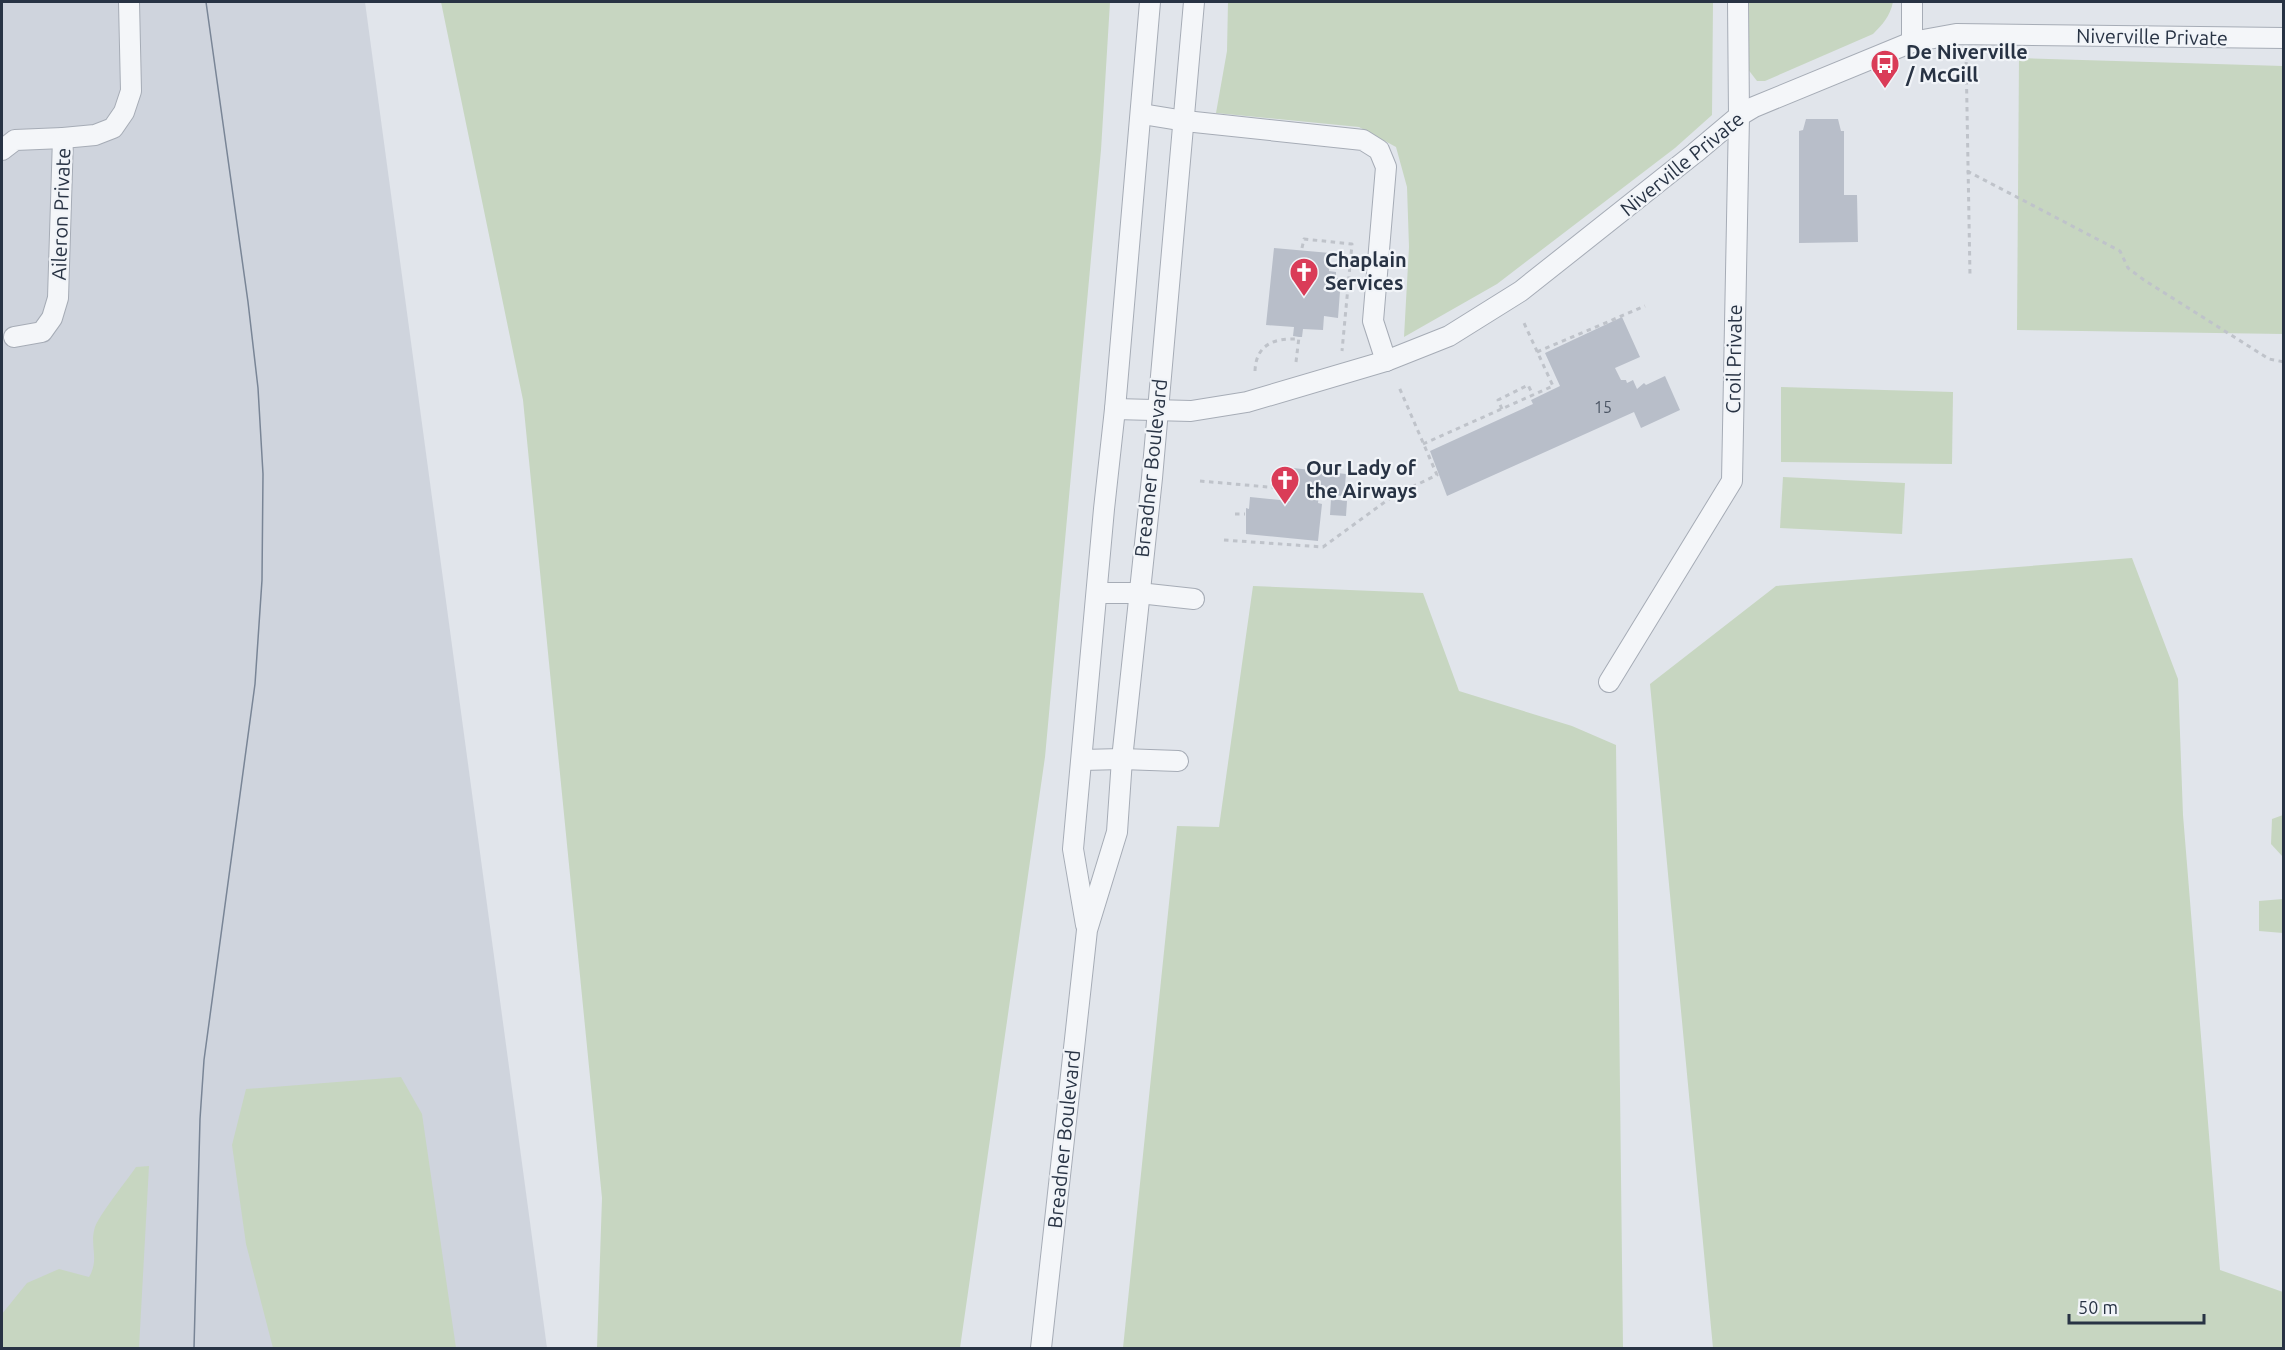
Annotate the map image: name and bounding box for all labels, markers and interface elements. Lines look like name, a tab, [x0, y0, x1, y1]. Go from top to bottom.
street label: Niverville Private	[2076, 24, 2228, 49]
place label: De Niverville / McGill	[1905, 40, 2028, 86]
bus stop icon: De Niverville / McGill	[1869, 48, 1901, 90]
street label: Niverville Private	[1615, 107, 1748, 220]
street label: Aileron Private	[47, 147, 74, 281]
place label: Chaplain Services	[1325, 248, 1407, 294]
church icon: Chaplain Services	[1288, 256, 1320, 298]
street label: Croil Private	[1721, 304, 1746, 414]
street label: Breadner Boulevard	[1130, 378, 1171, 558]
house number: 15	[1594, 398, 1612, 416]
place label: Our Lady of the Airways	[1306, 456, 1417, 502]
church icon: Our Lady of the Airways	[1269, 464, 1301, 506]
street label: Breadner Boulevard	[1043, 1049, 1084, 1229]
scale bar	[2069, 1287, 2204, 1325]
text: 50 m	[2078, 1297, 2118, 1317]

